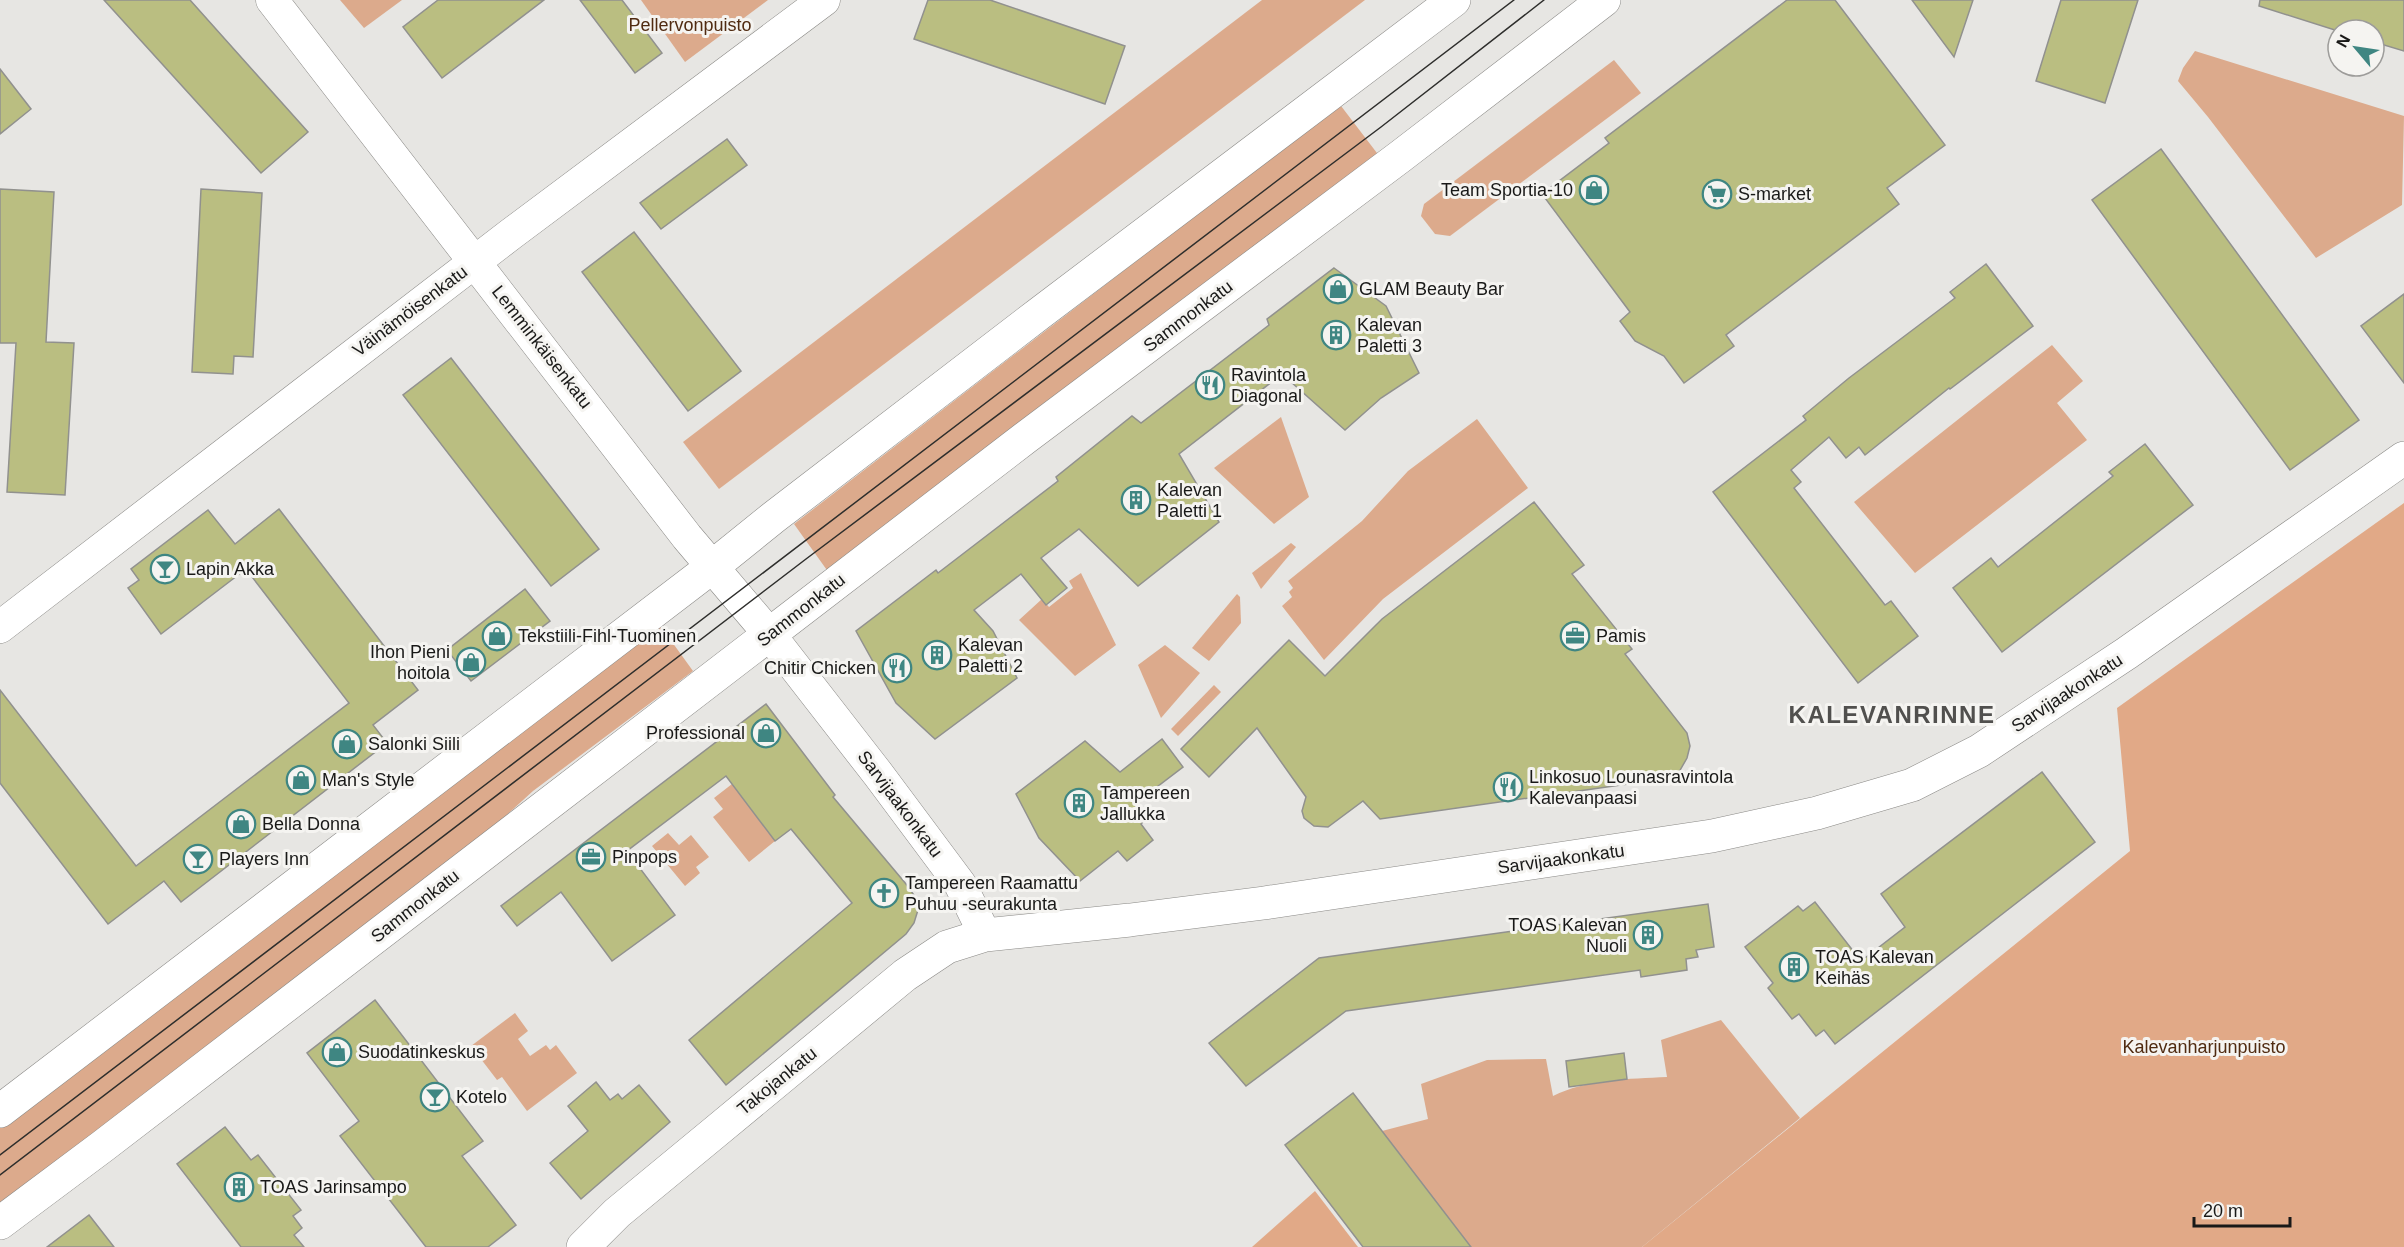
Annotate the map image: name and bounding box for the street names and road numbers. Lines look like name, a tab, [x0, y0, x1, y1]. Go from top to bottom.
street label: Väinämöisenkatu	[349, 261, 471, 361]
street label: Sammonkatu	[1140, 276, 1236, 356]
street label: Lemminkäisenkatu	[488, 282, 596, 412]
street label: Sammonkatu	[753, 569, 849, 651]
street label: Sarvijaakonkatu	[2008, 650, 2126, 736]
street label: Sarvijaakonkatu	[853, 747, 947, 861]
street label: Sarvijaakonkatu	[1496, 840, 1626, 878]
street label: Sammonkatu	[367, 865, 463, 947]
street label: Takojankatu	[733, 1043, 821, 1119]

